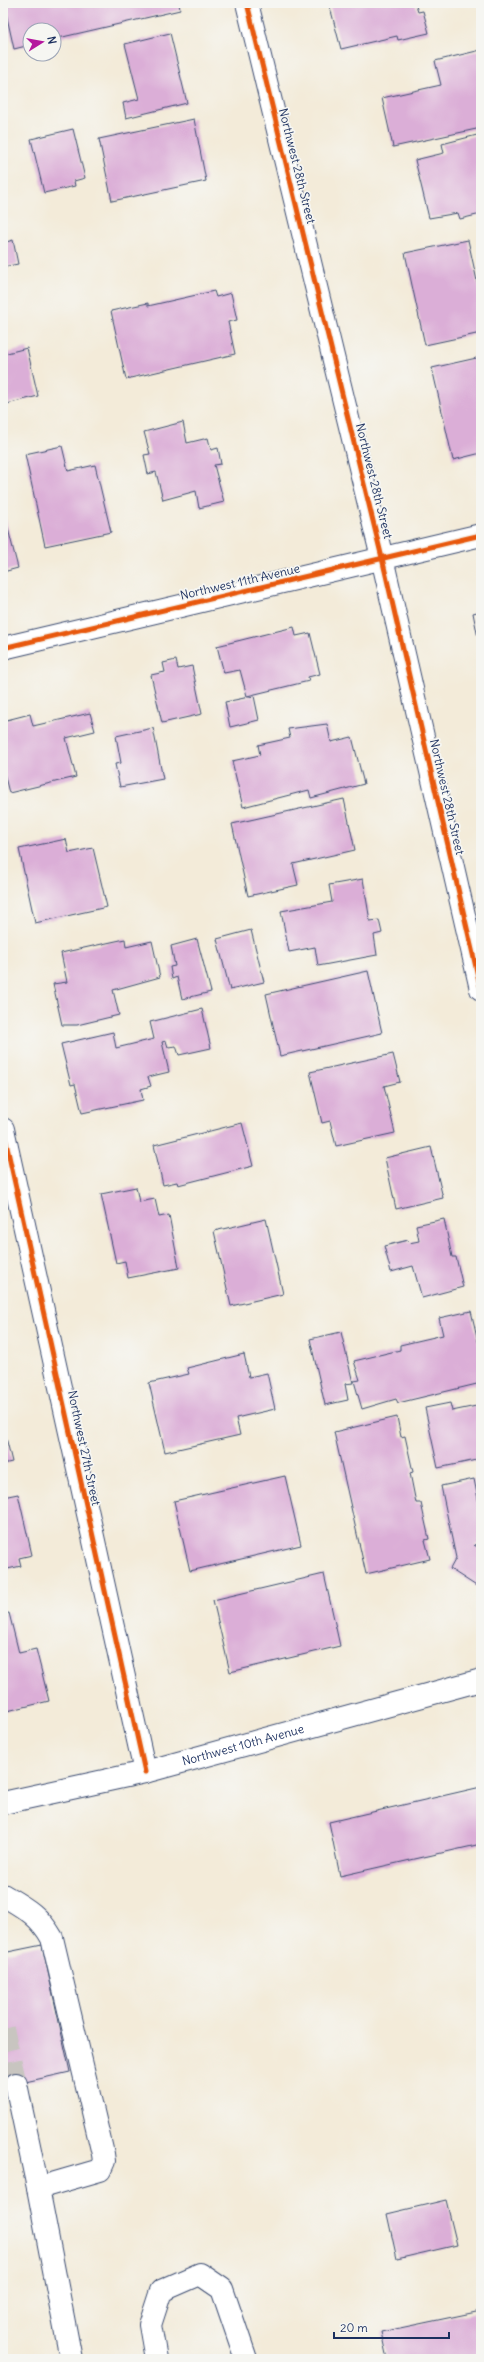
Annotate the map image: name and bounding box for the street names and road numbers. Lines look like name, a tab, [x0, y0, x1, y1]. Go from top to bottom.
street label: Northwest 28th Street	[276, 107, 319, 225]
street label: Northwest 28th Street	[353, 422, 396, 540]
street label: Northwest 11th Avenue	[178, 560, 301, 603]
street label: Northwest 28th Street	[427, 738, 468, 856]
street label: Northwest 27th Street	[65, 1389, 104, 1507]
street label: Northwest 10th Avenue	[180, 1721, 306, 1769]

